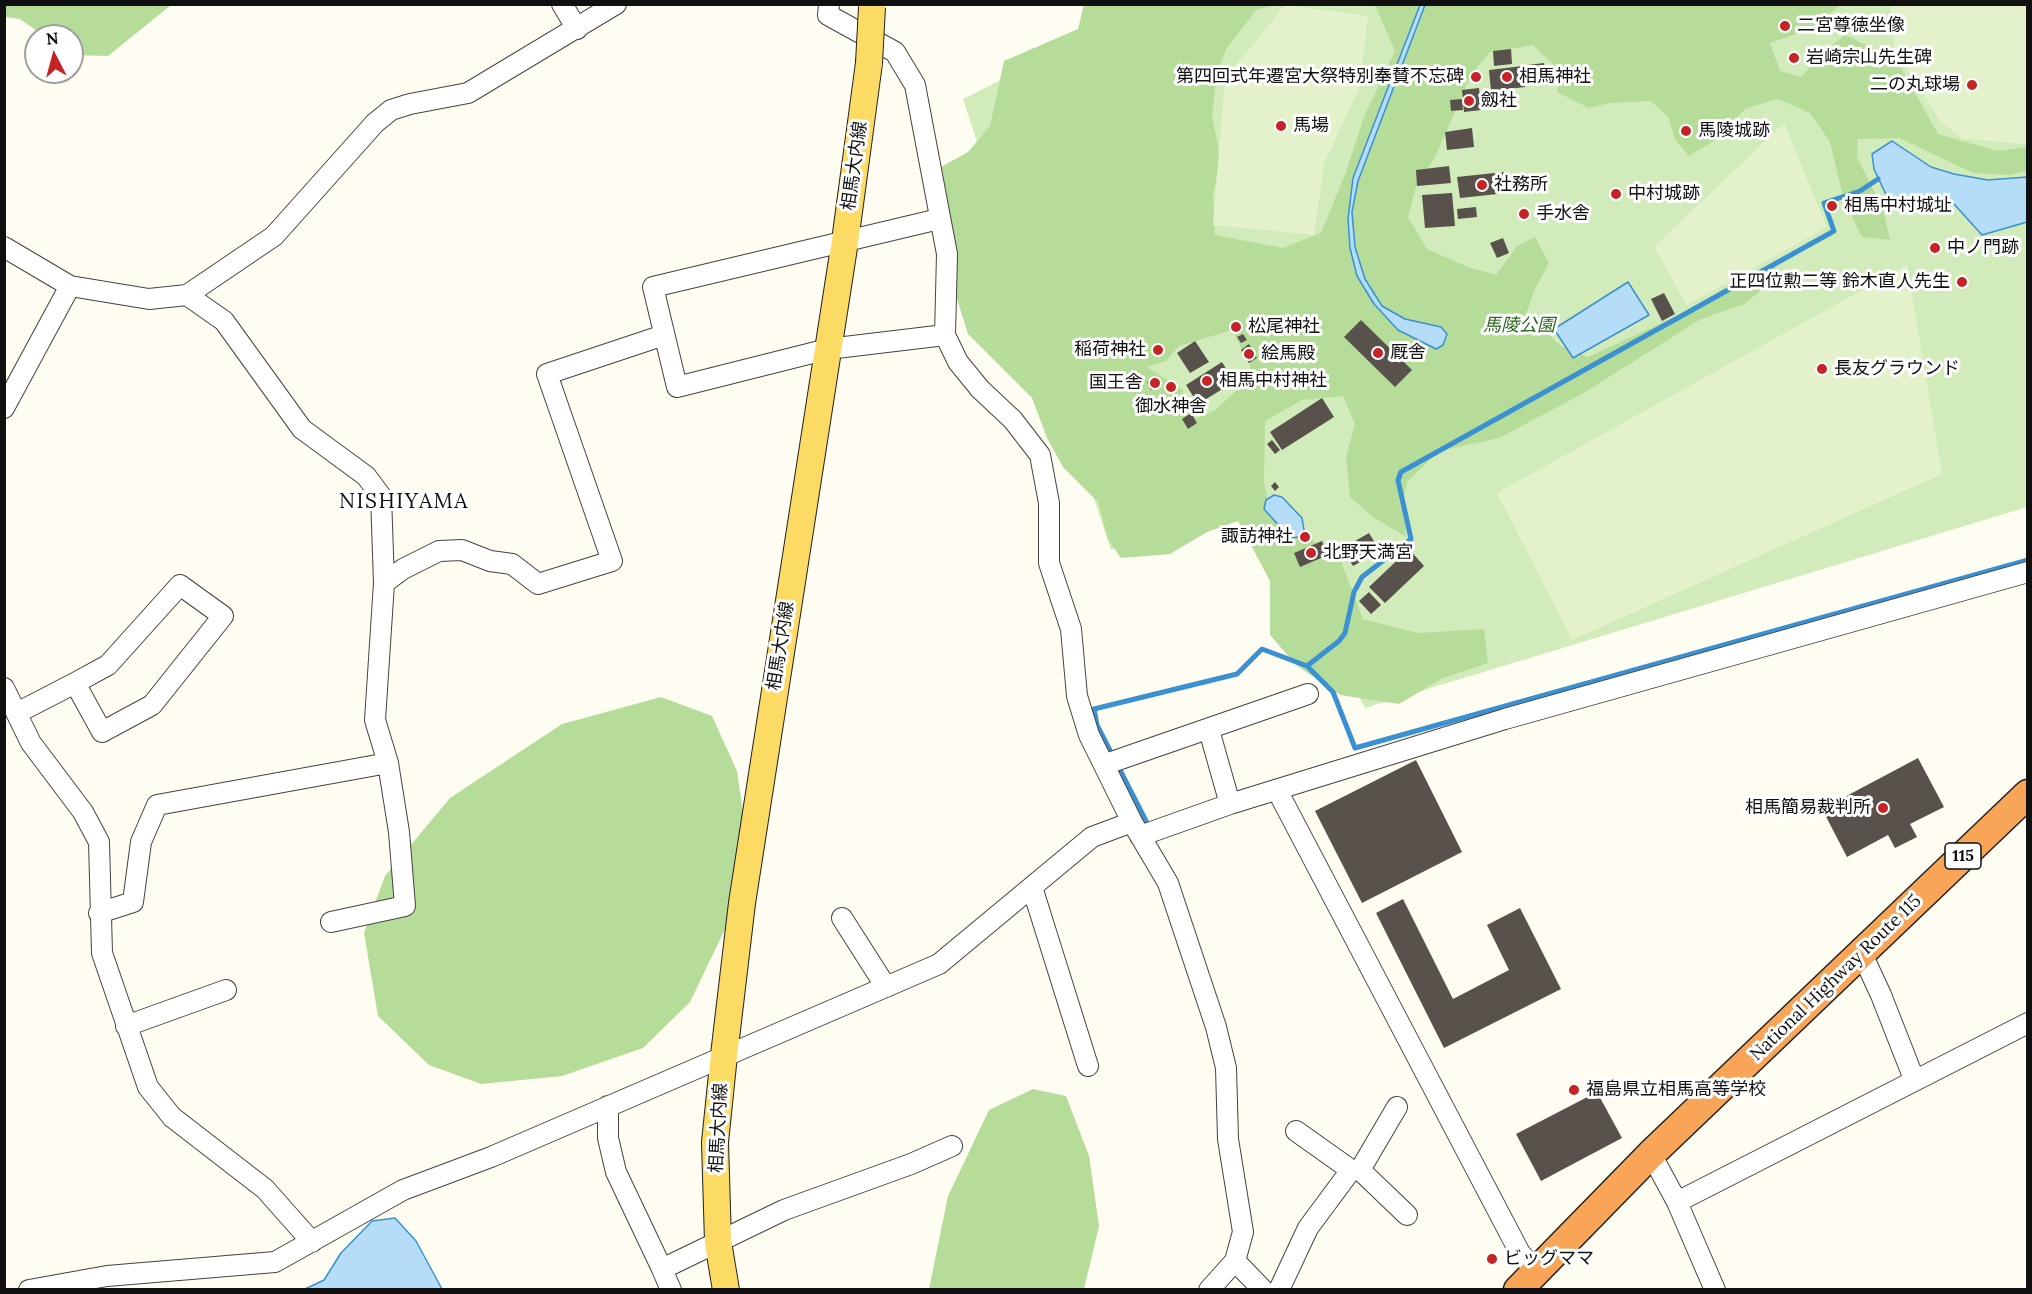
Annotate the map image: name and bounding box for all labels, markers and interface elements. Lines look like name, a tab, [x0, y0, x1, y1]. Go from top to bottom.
place label: 二宮尊徳坐像	[1797, 15, 1905, 37]
marker: 二宮尊徳坐像	[1778, 19, 1792, 33]
north arrow	[24, 24, 84, 84]
text: N	[45, 27, 60, 49]
place label: 岩崎宗山先生碑	[1806, 47, 1932, 69]
marker: 岩崎宗山先生碑	[1787, 51, 1801, 65]
place label: 第四回式年遷宮大祭特別奉賛不忘碑	[1176, 66, 1464, 88]
place label: 相馬神社	[1519, 66, 1591, 88]
marker: 第四回式年遷宮大祭特別奉賛不忘碑	[1469, 70, 1483, 84]
marker: 相馬神社	[1500, 70, 1514, 84]
place label: 二の丸球場	[1870, 74, 1960, 96]
marker: 二の丸球場	[1965, 78, 1979, 92]
place label: 劔社	[1481, 90, 1517, 112]
marker: 劔社	[1462, 94, 1476, 108]
place label: 馬場	[1293, 115, 1329, 137]
marker: 馬場	[1274, 119, 1288, 133]
street label: 相馬大内線	[838, 120, 872, 212]
place label: 馬陵城跡	[1698, 120, 1770, 142]
marker: 馬陵城跡	[1679, 124, 1693, 138]
place label: 社務所	[1494, 174, 1548, 196]
marker: 社務所	[1475, 178, 1489, 192]
place label: 中村城跡	[1628, 183, 1700, 205]
marker: 中村城跡	[1609, 187, 1623, 201]
place label: 相馬中村城址	[1844, 195, 1952, 217]
marker: 相馬中村城址	[1825, 199, 1839, 213]
place label: 手水舎	[1536, 203, 1590, 225]
marker: 手水舎	[1517, 207, 1531, 221]
place label: 中ノ門跡	[1947, 237, 2019, 259]
marker: 中ノ門跡	[1928, 241, 1942, 255]
place label: 正四位勲二等 鈴木直人先生	[1729, 271, 1950, 293]
marker: 正四位勲二等 鈴木直人先生	[1955, 275, 1969, 289]
park label: 馬陵公園	[1483, 315, 1555, 337]
place label: 松尾神社	[1248, 316, 1320, 338]
marker: 松尾神社	[1229, 320, 1243, 334]
place label: 稲荷神社	[1074, 339, 1146, 361]
place label: 厩舎	[1390, 342, 1426, 364]
marker: 稲荷神社	[1151, 343, 1165, 357]
place label: 絵馬殿	[1261, 343, 1315, 365]
marker: 厩舎	[1371, 346, 1385, 360]
marker: 絵馬殿	[1242, 347, 1256, 361]
place label: 長友グラウンド	[1834, 358, 1960, 380]
marker: 長友グラウンド	[1815, 362, 1829, 376]
place label: 相馬中村神社	[1219, 370, 1327, 392]
place label: 国王舎	[1089, 372, 1143, 394]
marker: 相馬中村神社	[1200, 374, 1214, 388]
marker: 国王舎	[1148, 376, 1162, 390]
marker: 御水神舎	[1164, 380, 1178, 394]
place label: 御水神舎	[1135, 396, 1207, 418]
district label: NISHIYAMA	[339, 489, 469, 515]
place label: 諏訪神社	[1221, 526, 1293, 548]
marker: 諏訪神社	[1298, 530, 1312, 544]
place label: 北野天満宮	[1323, 542, 1413, 564]
marker: 北野天満宮	[1304, 546, 1318, 560]
street label: 相馬大内線	[763, 600, 799, 692]
place label: 相馬簡易裁判所	[1745, 797, 1871, 819]
marker: 相馬簡易裁判所	[1876, 801, 1890, 815]
road number: 115	[1945, 843, 1981, 869]
street label: National Highway Route 115	[1746, 890, 1926, 1066]
place label: 福島県立相馬高等学校	[1586, 1079, 1766, 1101]
street label: 相馬大内線	[706, 1082, 732, 1174]
marker: 福島県立相馬高等学校	[1567, 1083, 1581, 1097]
place label: ビッグママ	[1504, 1248, 1594, 1270]
marker: ビッグママ	[1485, 1252, 1499, 1266]

